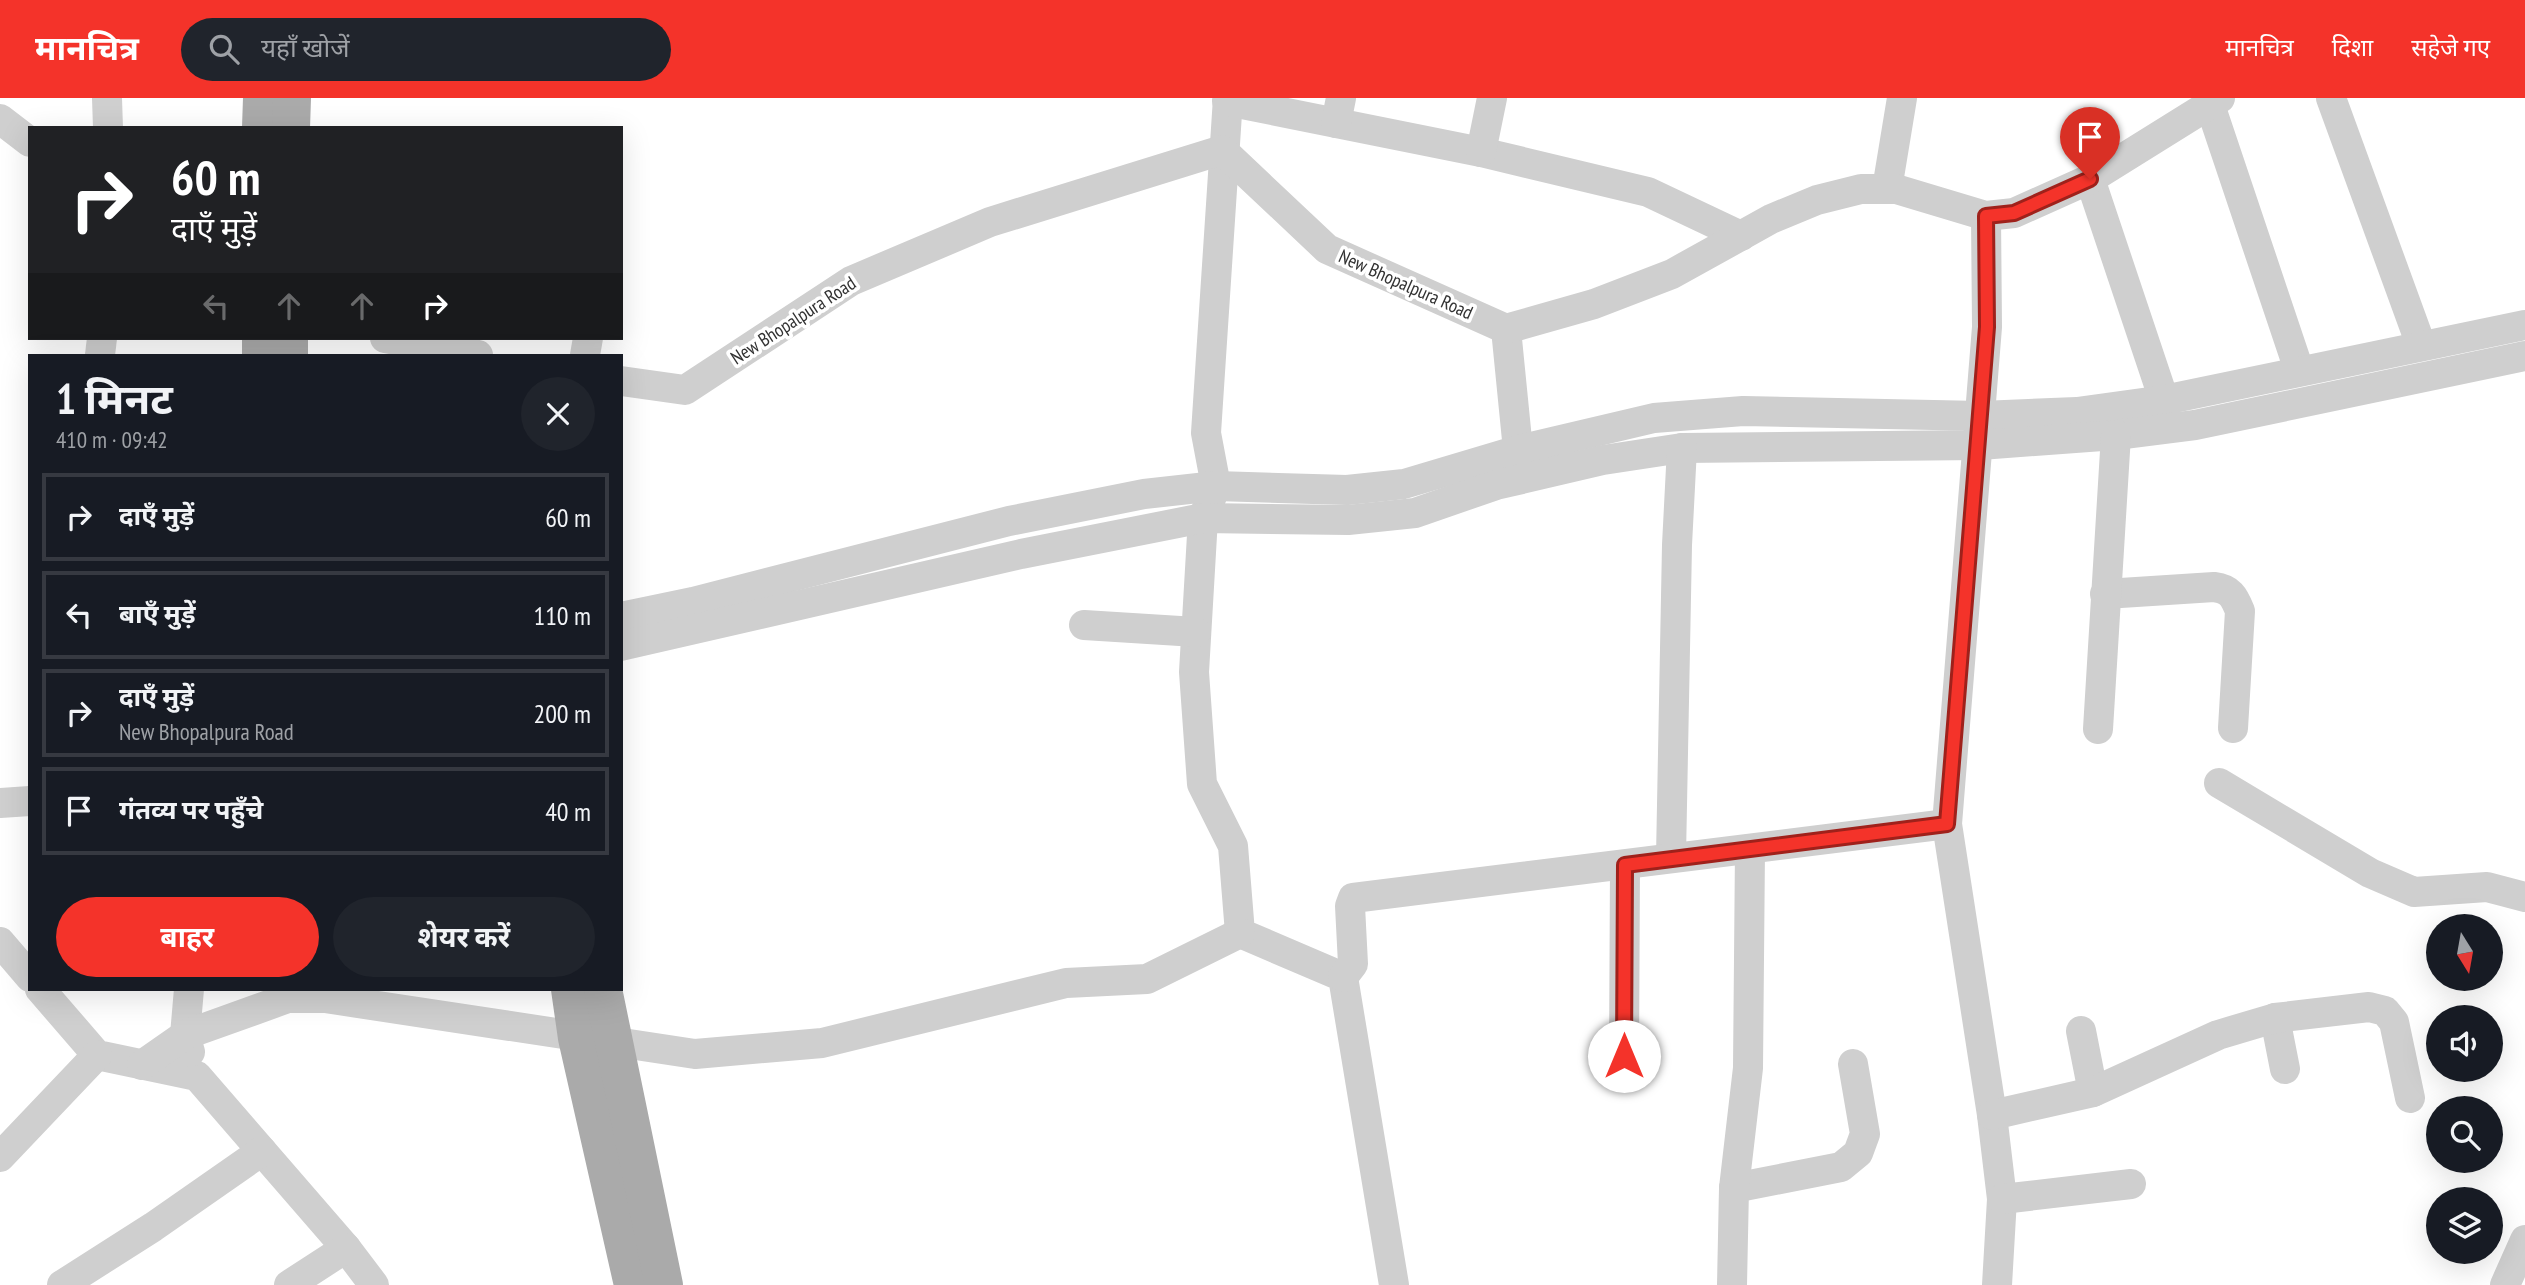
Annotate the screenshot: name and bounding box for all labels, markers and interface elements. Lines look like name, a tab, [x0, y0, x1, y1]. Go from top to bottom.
search box	[181, 18, 671, 81]
text: मानचित्र	[35, 26, 139, 69]
icon: search	[205, 30, 243, 68]
text: यहाँ खोजें	[261, 31, 349, 64]
text: मानचित्र	[2225, 32, 2294, 63]
text: दिशा	[2332, 32, 2373, 63]
text: सहेजे गए	[2411, 32, 2490, 63]
pin	[2060, 107, 2120, 179]
icon: arrive	[2071, 118, 2109, 156]
text: 60 m	[171, 145, 260, 209]
icon: right	[56, 154, 147, 245]
text: दाएँ मुड़ें	[171, 207, 257, 249]
street label: New Bhopalpura Road	[1335, 244, 1477, 324]
street label: New Bhopalpura Road	[726, 271, 860, 369]
icon: left	[197, 287, 235, 325]
icon: ahead	[270, 287, 308, 325]
icon: ahead	[343, 287, 381, 325]
icon: right	[416, 287, 454, 325]
text: 1 मिनट	[56, 371, 173, 426]
button: close	[521, 377, 595, 451]
text: 410 m · 09:42	[56, 425, 168, 454]
icon: right	[60, 498, 98, 536]
text: दाएँ मुड़ें	[119, 499, 194, 532]
text: 60 m	[545, 501, 591, 534]
icon: left	[60, 596, 98, 634]
text: बाएँ मुड़ें	[119, 597, 196, 630]
text: 110 m	[533, 599, 591, 632]
text: दाएँ मुड़ें	[119, 680, 194, 713]
icon: right	[60, 694, 98, 732]
text: 200 m	[533, 697, 591, 730]
text: New Bhopalpura Road	[119, 717, 294, 746]
icon: arrive	[60, 792, 98, 830]
text: गंतव्य पर पहुँचे	[119, 793, 263, 826]
text: 40 m	[545, 795, 591, 828]
button: बाहर	[56, 897, 319, 977]
button: शेयर करें	[333, 897, 595, 977]
north arrow	[2426, 914, 2502, 990]
map controls	[2426, 914, 2503, 1264]
button: sound	[2426, 1005, 2503, 1082]
position arrow	[1587, 1019, 1661, 1093]
button: search	[2426, 1096, 2503, 1173]
button: layers	[2426, 1187, 2503, 1264]

